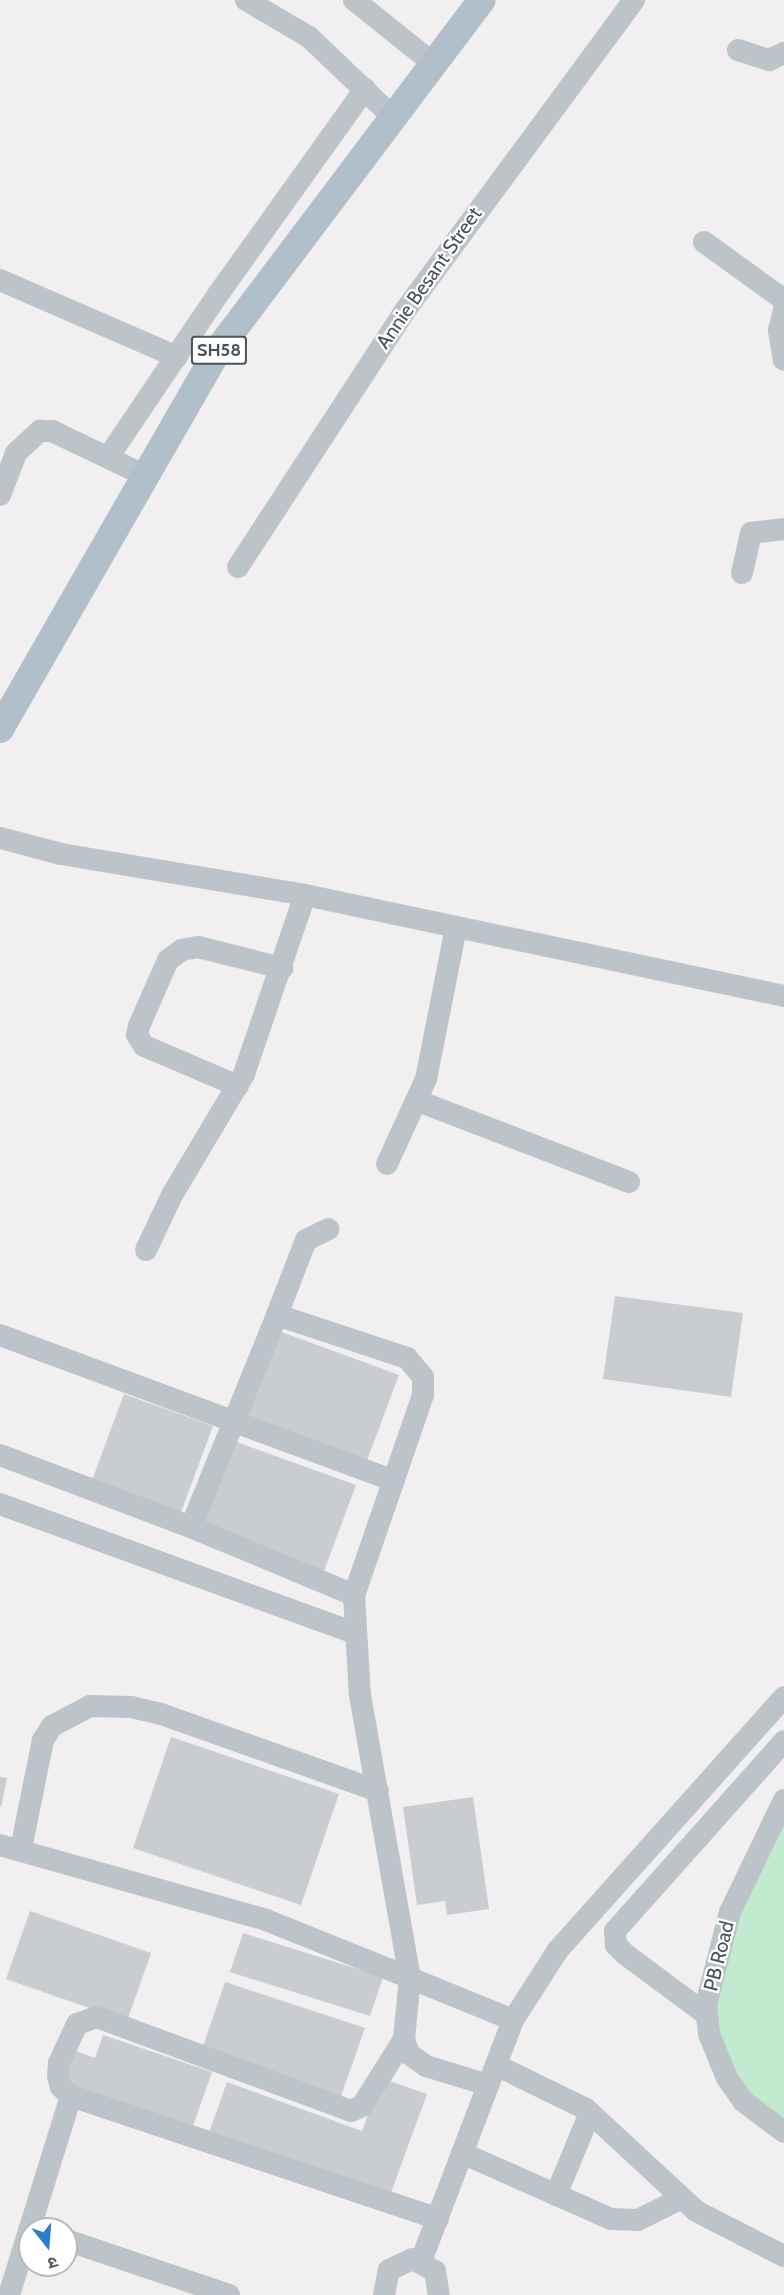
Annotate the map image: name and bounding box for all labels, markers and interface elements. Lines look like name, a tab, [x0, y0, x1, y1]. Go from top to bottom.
street label: Annie Besant Street	[371, 203, 487, 353]
road number: SH58	[190, 335, 248, 365]
street label: PB Road	[699, 1919, 739, 1993]
north arrow	[18, 2217, 78, 2277]
text: उ	[46, 2252, 60, 2273]

